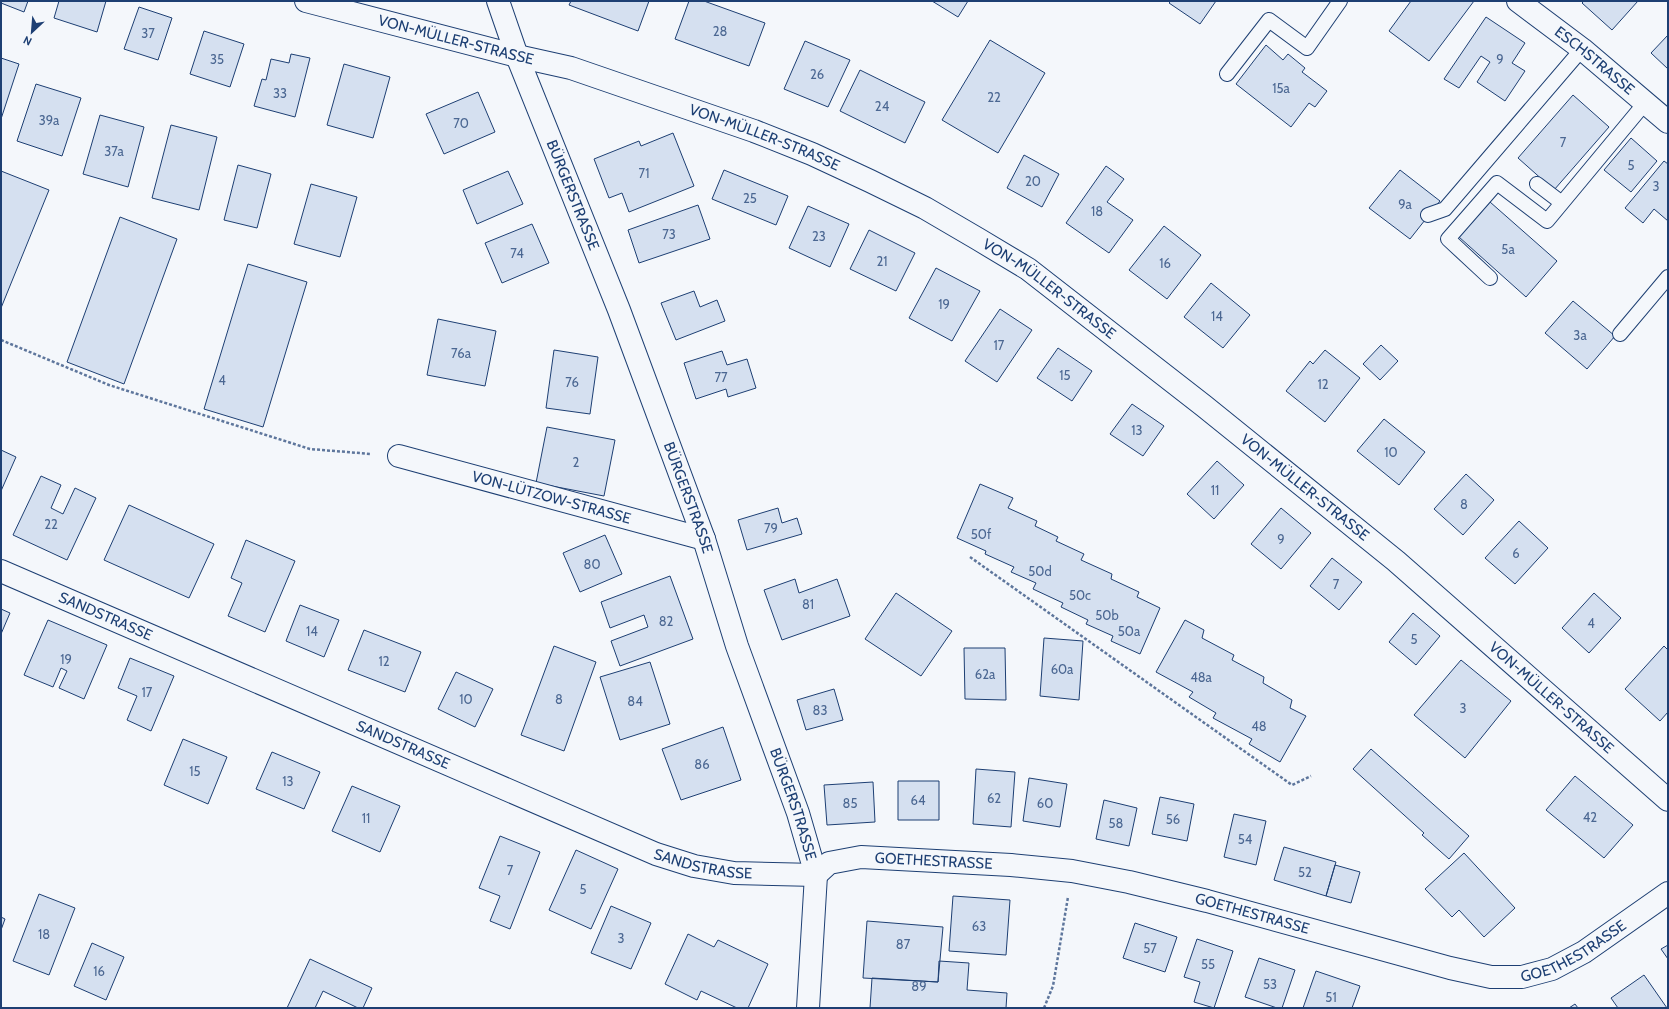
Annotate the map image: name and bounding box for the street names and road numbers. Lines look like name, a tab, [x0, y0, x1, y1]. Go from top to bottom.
street label: VON-MÜLLER-STRASSE	[376, 11, 535, 68]
street label: ESCHSTRASSE	[1551, 23, 1638, 99]
street label: VON-MÜLLER-STRASSE	[687, 100, 843, 175]
street label: BÜRGERSTRASSE	[543, 137, 603, 253]
street label: VON-MÜLLER-STRASSE	[979, 235, 1119, 343]
street label: VON-MÜLLER-STRASSE	[1237, 430, 1373, 545]
street label: BÜRGERSTRASSE	[660, 439, 717, 555]
street label: VON-LÜTZOW-STRASSE	[470, 467, 633, 528]
street label: SANDSTRASSE	[56, 588, 155, 644]
street label: VON-MÜLLER-STRASSE	[1485, 638, 1617, 757]
street label: SANDSTRASSE	[353, 717, 453, 773]
street label: BÜRGERSTRASSE	[766, 746, 820, 862]
street label: SANDSTRASSE	[652, 845, 752, 882]
street label: GOETHESTRASSE	[874, 849, 993, 873]
street label: GOETHESTRASSE	[1193, 889, 1311, 938]
street label: GOETHESTRASSE	[1519, 916, 1630, 986]

